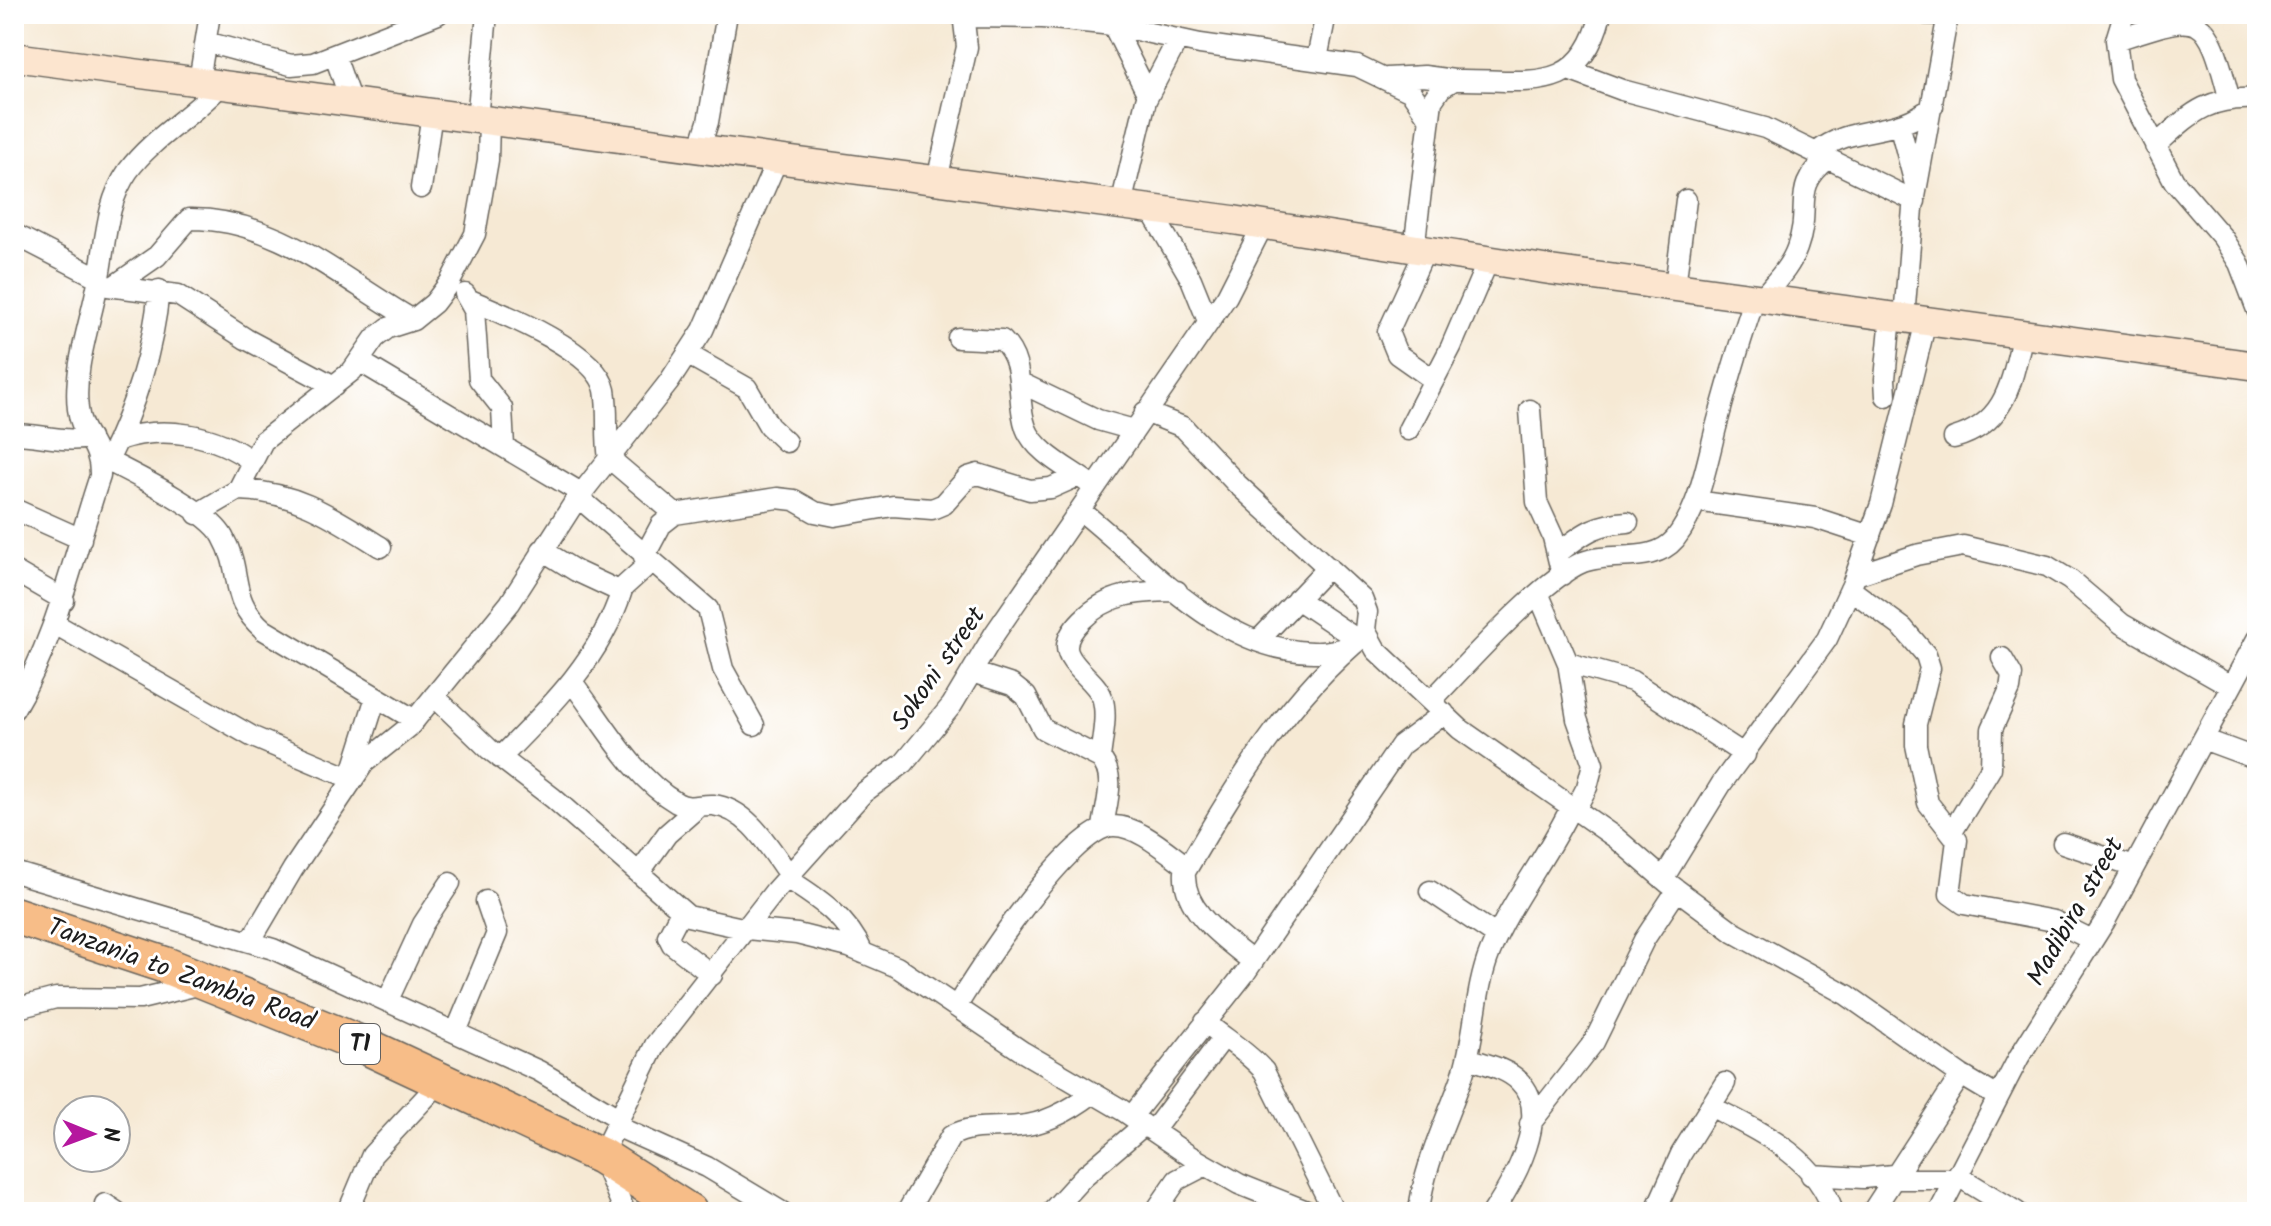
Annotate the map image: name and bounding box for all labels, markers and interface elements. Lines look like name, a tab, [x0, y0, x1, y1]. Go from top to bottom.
street label: Sokoni street	[881, 598, 998, 740]
street label: Madibira street	[2016, 829, 2136, 994]
street label: Tanzania to Zambia Road	[41, 907, 322, 1043]
road number: T1	[340, 1024, 380, 1064]
north arrow	[52, 1094, 132, 1174]
text: N	[92, 1127, 127, 1142]

